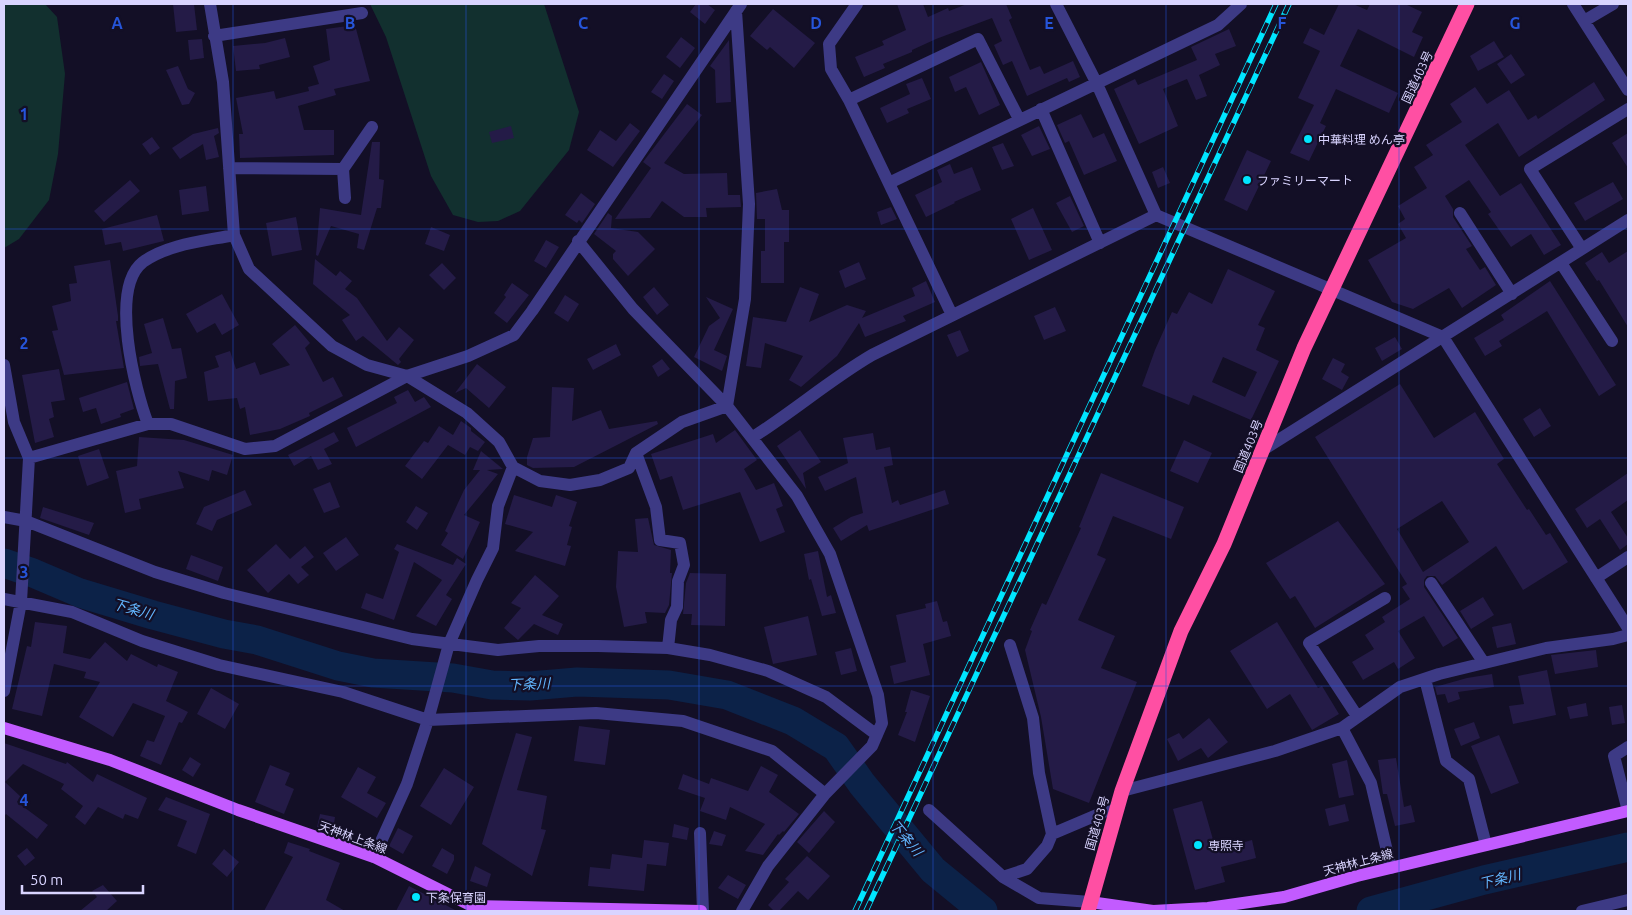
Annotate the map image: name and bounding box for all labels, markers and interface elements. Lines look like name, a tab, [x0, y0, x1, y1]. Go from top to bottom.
text: A	[111, 14, 123, 32]
text: B	[345, 14, 355, 32]
text: C	[578, 14, 588, 32]
text: D	[810, 14, 822, 32]
text: E	[1044, 14, 1054, 32]
text: F	[1278, 14, 1287, 32]
text: G	[1509, 14, 1521, 32]
street label: 国道403号	[1399, 49, 1435, 105]
text: 1	[19, 105, 29, 123]
marker: 中華料理 めん亭	[1302, 133, 1314, 145]
place label: 中華料理 めん亭	[1318, 133, 1405, 146]
marker: ファミリーマート	[1241, 174, 1253, 186]
place label: ファミリーマート	[1257, 174, 1353, 187]
text: 2	[19, 334, 29, 352]
street label: 国道403号	[1231, 417, 1265, 475]
text: 3	[19, 563, 29, 581]
water label: 下条川	[111, 596, 157, 623]
water label: 下条川	[508, 675, 552, 693]
text: 4	[19, 791, 29, 809]
street label: 国道403号	[1083, 794, 1111, 852]
water label: 下条川	[886, 817, 927, 861]
street label: 天神林上条線	[317, 819, 389, 855]
marker: 専照寺	[1192, 839, 1204, 851]
place label: 専照寺	[1208, 839, 1244, 852]
street label: 天神林上条線	[1322, 846, 1394, 878]
scale bar	[22, 862, 144, 894]
water label: 下条川	[1478, 866, 1524, 892]
text: 50 m	[30, 871, 63, 888]
marker: 下条保育園	[410, 891, 422, 903]
place label: 下条保育園	[426, 891, 486, 904]

